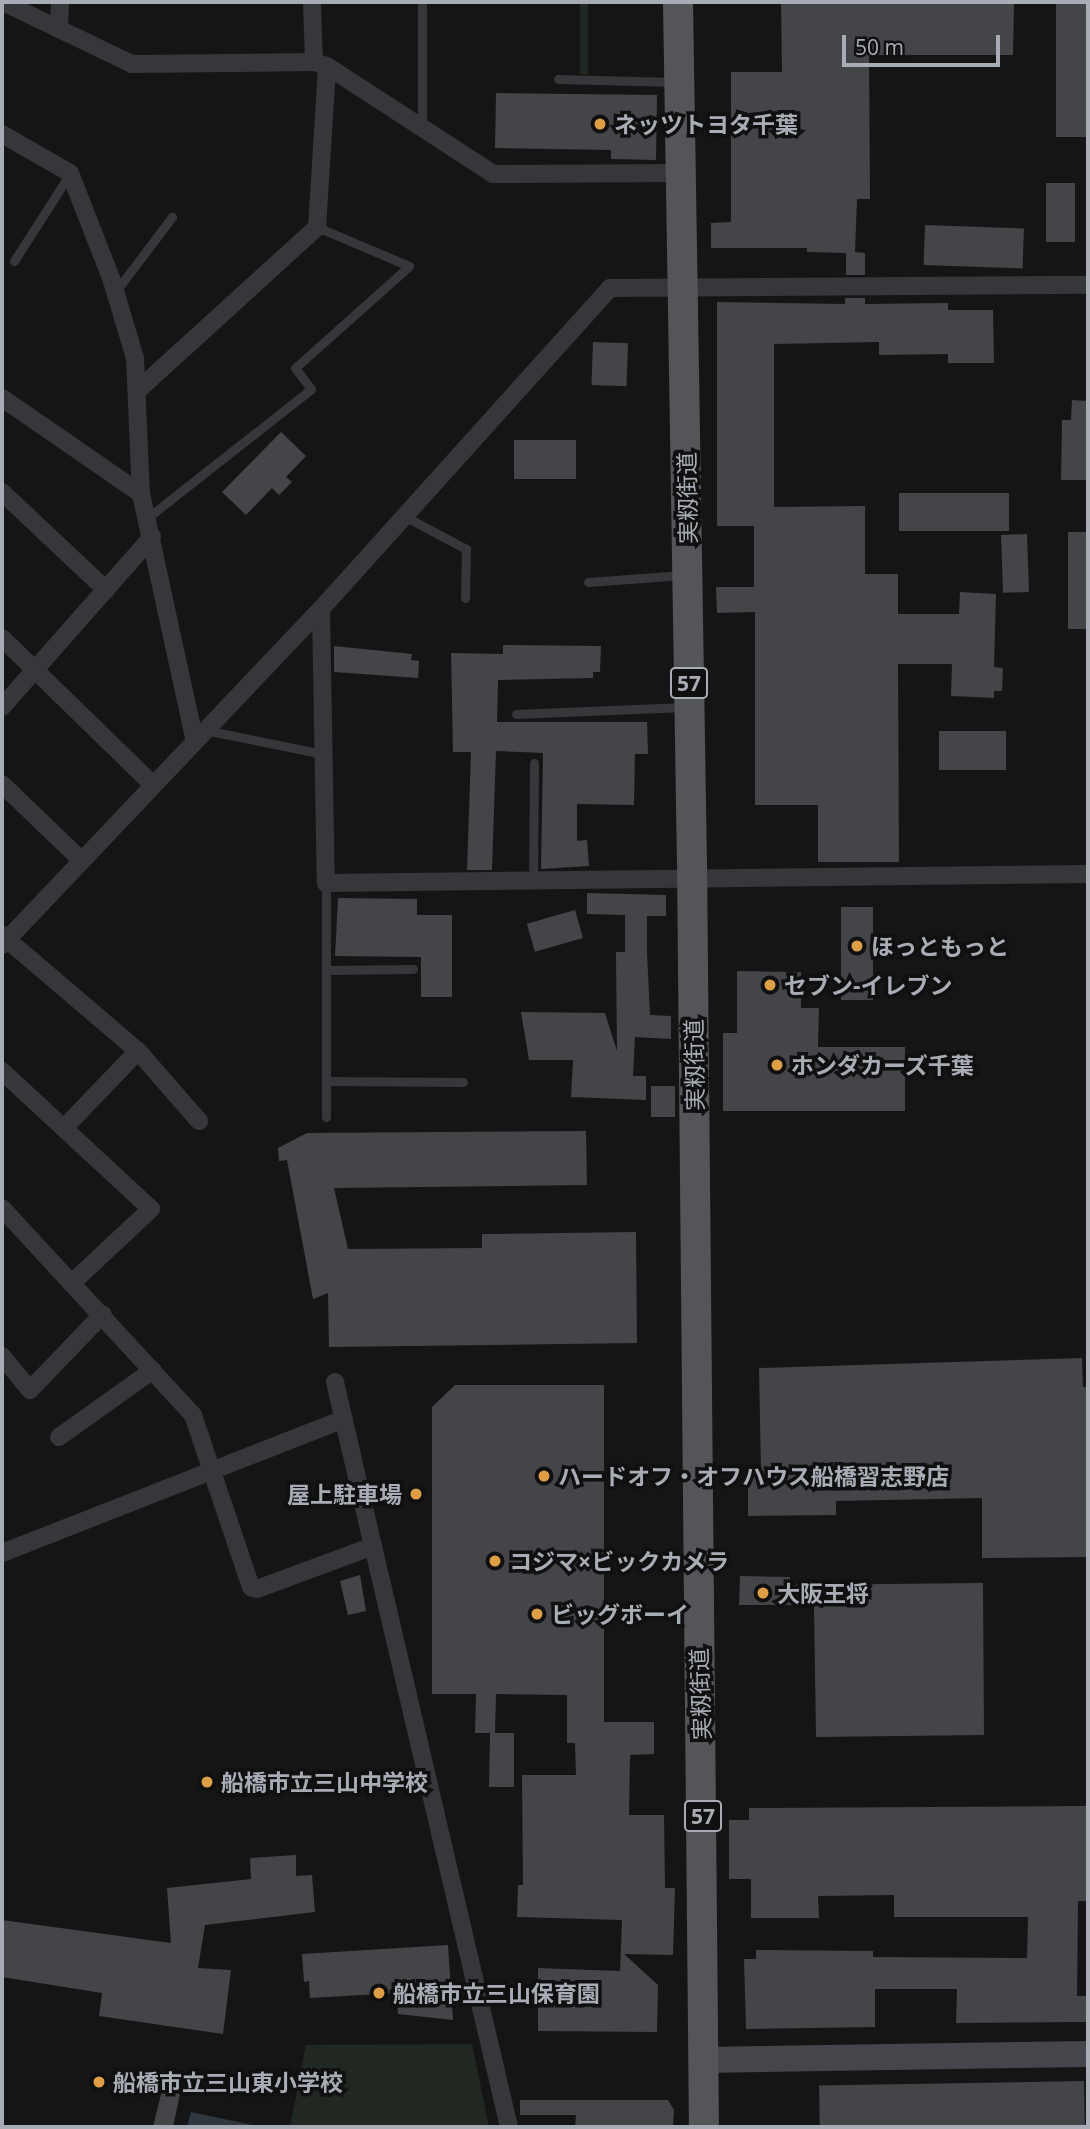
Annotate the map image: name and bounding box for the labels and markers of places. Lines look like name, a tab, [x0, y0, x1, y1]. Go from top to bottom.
place label: ネッツトヨタ千葉	[614, 110, 798, 138]
marker: ネッツトヨタ千葉	[592, 116, 608, 132]
place label: ほっともっと	[871, 932, 1009, 960]
marker: ほっともっと	[849, 938, 865, 954]
place label: セブン-イレブン	[784, 971, 952, 999]
marker: セブン-イレブン	[762, 977, 778, 993]
place label: ホンダカーズ千葉	[791, 1051, 975, 1079]
marker: ホンダカーズ千葉	[769, 1057, 785, 1073]
place label: ハードオフ・オフハウス船橋習志野店	[558, 1462, 949, 1490]
marker: ハードオフ・オフハウス船橋習志野店	[536, 1468, 552, 1484]
place label: 屋上駐車場	[287, 1480, 402, 1508]
marker: 屋上駐車場	[408, 1486, 424, 1502]
place label: コジマ×ビックカメラ	[509, 1547, 729, 1575]
marker: コジマ×ビックカメラ	[487, 1553, 503, 1569]
place label: 大阪王将	[777, 1579, 869, 1607]
marker: 大阪王将	[755, 1585, 771, 1601]
place label: ビッグボーイ	[551, 1600, 689, 1628]
marker: ビッグボーイ	[529, 1606, 545, 1622]
place label: 船橋市立三山中学校	[221, 1768, 428, 1796]
marker: 船橋市立三山中学校	[199, 1774, 215, 1790]
place label: 船橋市立三山保育園	[393, 1979, 600, 2007]
marker: 船橋市立三山保育園	[371, 1985, 387, 2001]
place label: 船橋市立三山東小学校	[113, 2068, 343, 2096]
marker: 船橋市立三山東小学校	[91, 2074, 107, 2090]

